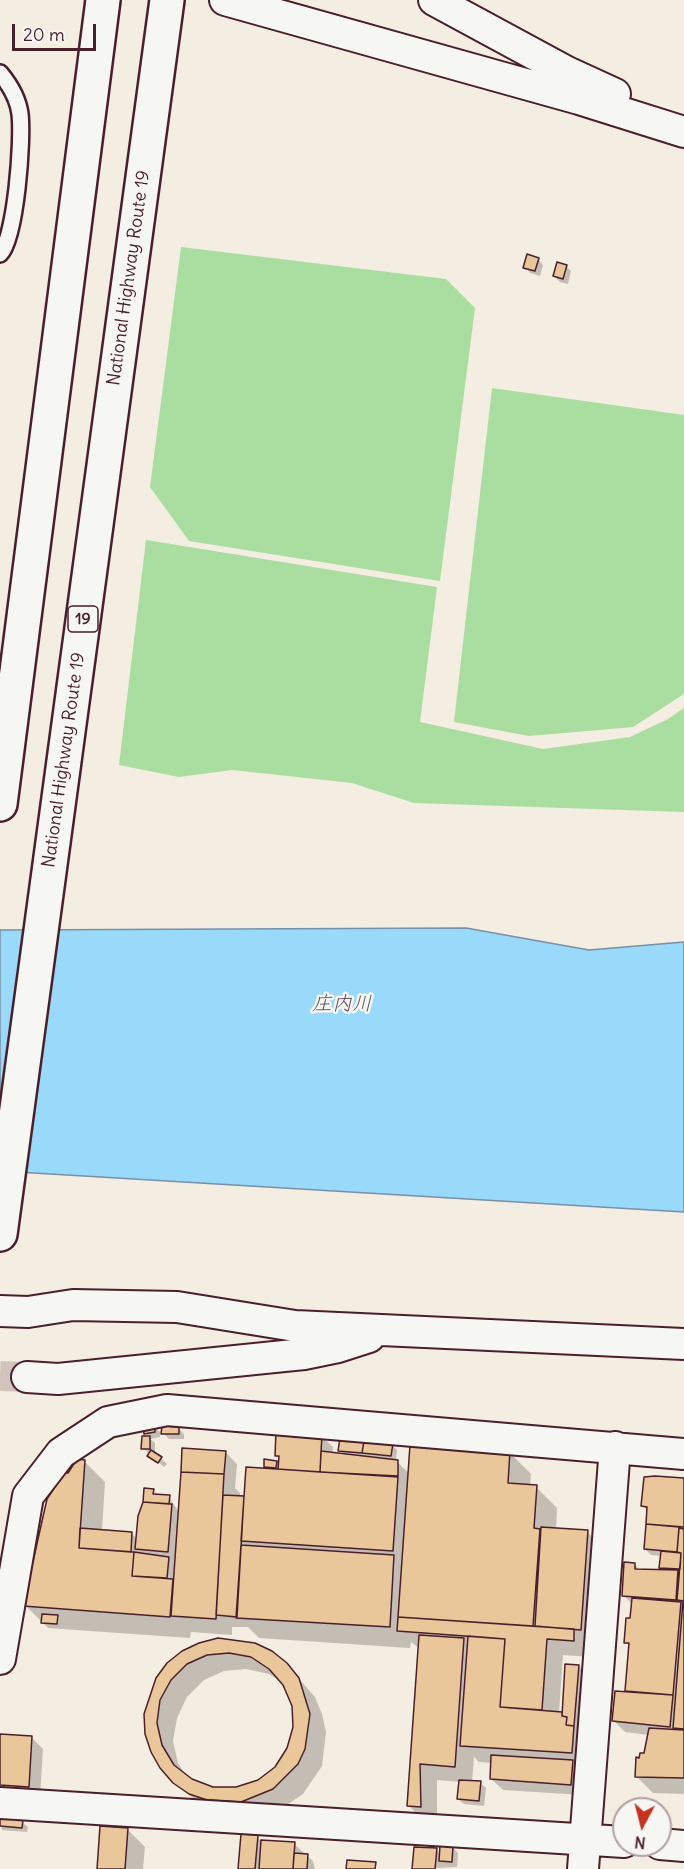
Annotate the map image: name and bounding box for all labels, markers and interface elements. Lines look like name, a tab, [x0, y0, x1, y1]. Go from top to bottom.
scale bar	[15, 12, 99, 50]
text: 20 m	[23, 23, 65, 46]
street label: National Highway Route 19	[103, 169, 155, 387]
road number: 19	[68, 606, 98, 632]
street label: National Highway Route 19	[38, 651, 90, 869]
water label: 庄内川	[312, 992, 372, 1016]
north arrow	[612, 1797, 672, 1857]
text: N	[633, 1832, 647, 1853]

